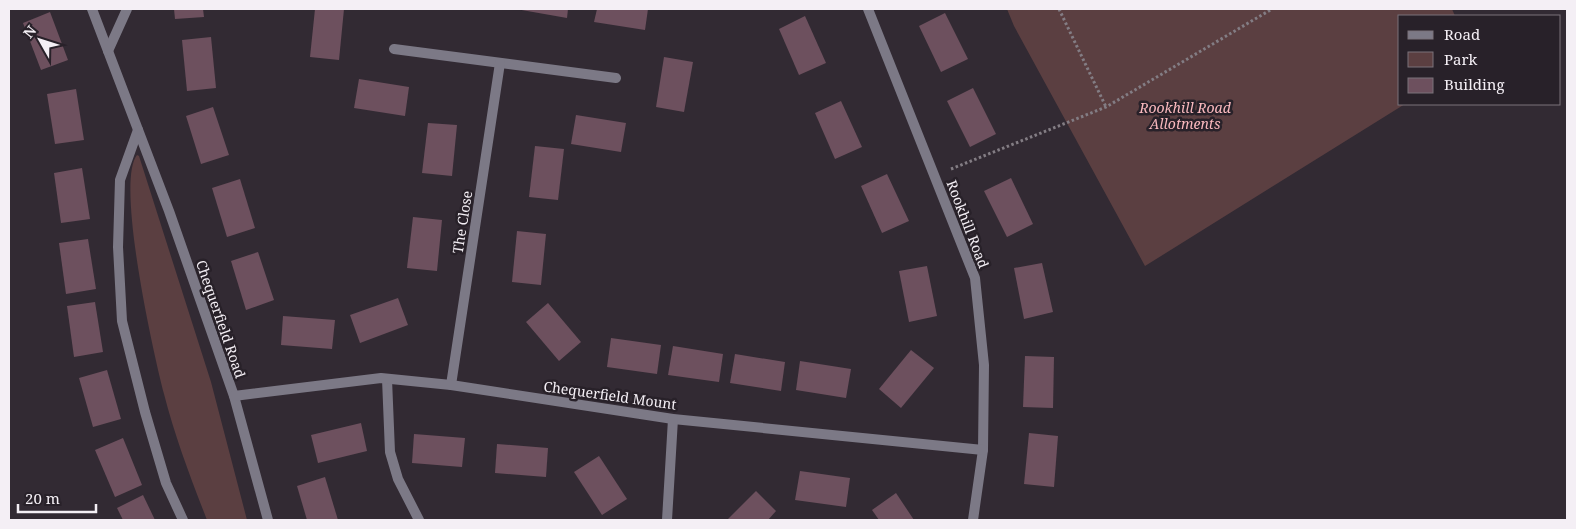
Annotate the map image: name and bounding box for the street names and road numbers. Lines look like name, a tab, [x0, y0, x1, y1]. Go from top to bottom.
street label: Rookhill Road	[942, 177, 994, 271]
street label: The Close	[448, 189, 476, 255]
street label: Chequerfield Road	[192, 257, 250, 381]
street label: Chequerfield Mount	[542, 376, 678, 414]

